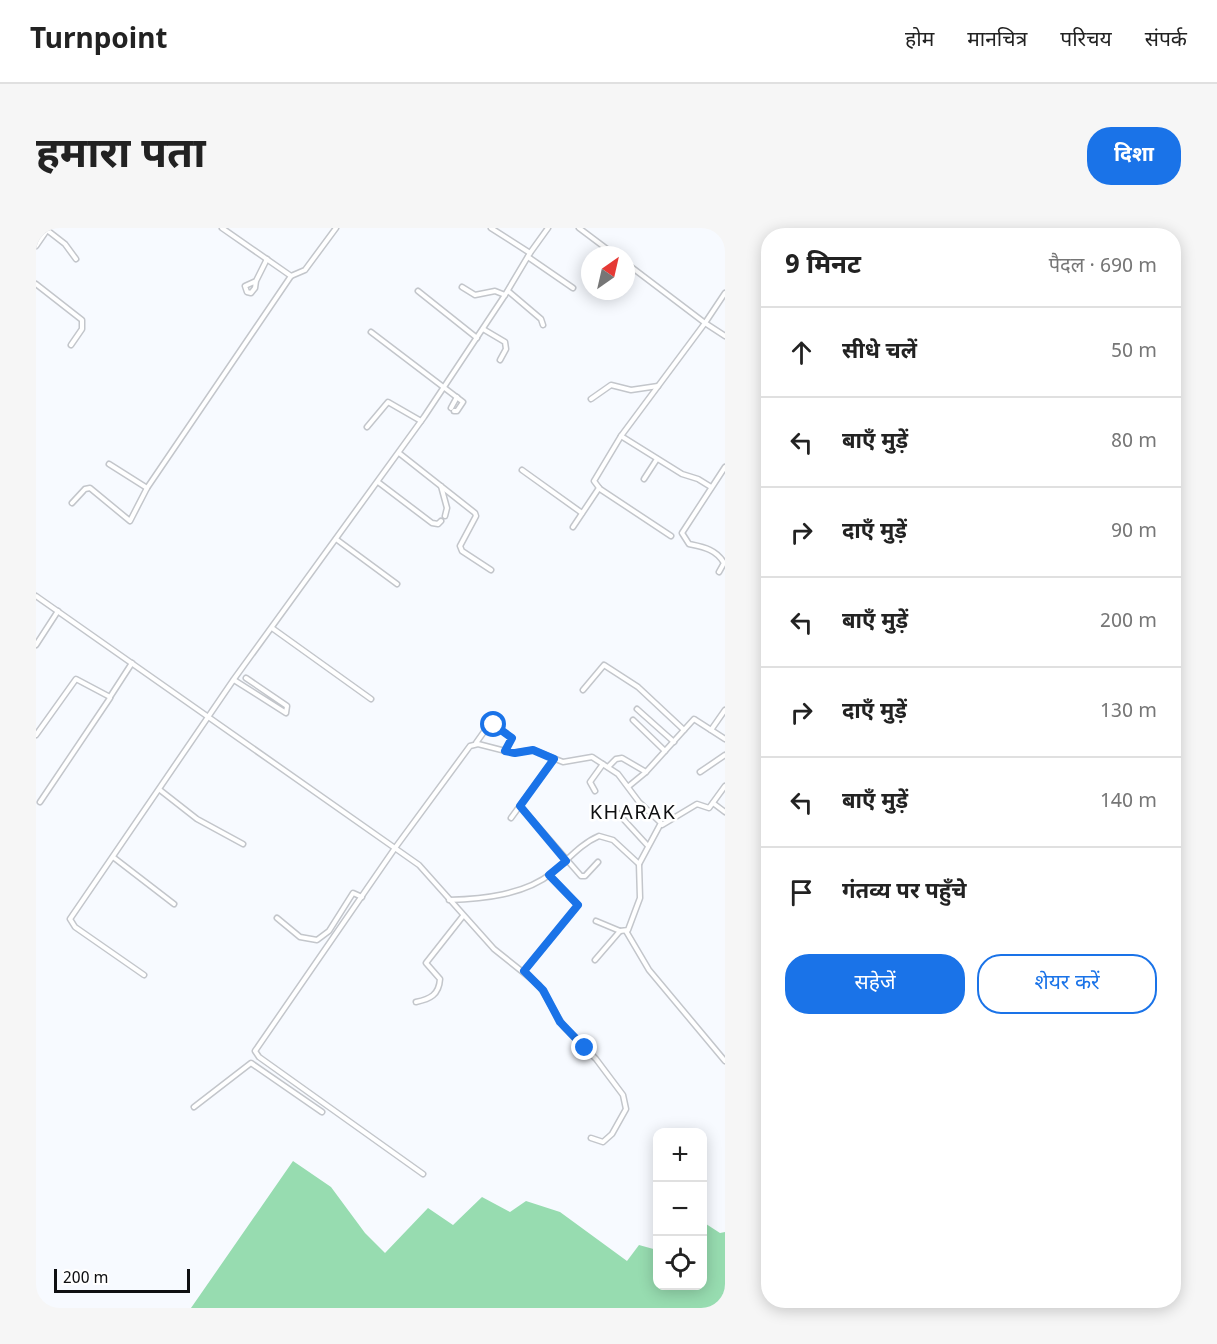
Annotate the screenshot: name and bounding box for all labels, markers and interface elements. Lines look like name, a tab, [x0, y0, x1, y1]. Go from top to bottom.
text: Turnpoint	[30, 23, 167, 59]
text: होम	[905, 27, 934, 55]
text: मानचित्र	[967, 27, 1027, 55]
text: परिचय	[1060, 27, 1112, 55]
text: संपर्क	[1145, 27, 1187, 55]
button: दिशा	[1087, 127, 1181, 185]
text: हमारा पता	[36, 129, 206, 184]
north arrow	[581, 246, 635, 300]
text: 9 मिनट	[785, 250, 861, 284]
text: पैदल · 690 m	[1049, 254, 1157, 280]
icon: ahead	[785, 336, 818, 369]
text: सीधे चलें	[842, 338, 917, 367]
text: 50 m	[1111, 339, 1157, 365]
icon: left	[785, 426, 818, 459]
text: बाएँ मुड़ें	[842, 428, 908, 457]
text: 80 m	[1111, 429, 1157, 455]
icon: right	[785, 516, 818, 549]
text: दाएँ मुड़ें	[842, 518, 907, 547]
text: 90 m	[1111, 519, 1157, 545]
icon: left	[785, 606, 818, 639]
text: बाएँ मुड़ें	[842, 608, 908, 637]
text: 200 m	[1100, 609, 1157, 635]
icon: right	[785, 696, 818, 729]
text: दाएँ मुड़ें	[842, 698, 907, 727]
text: 130 m	[1100, 699, 1157, 725]
route start	[480, 711, 506, 737]
icon: left	[785, 786, 818, 819]
text: बाएँ मुड़ें	[842, 788, 908, 817]
text: 140 m	[1100, 789, 1157, 815]
district label: KHARAK	[590, 801, 676, 827]
icon: arrive	[785, 876, 818, 909]
text: गंतव्य पर पहुँचे	[842, 878, 967, 907]
button: सहेजें	[785, 954, 965, 1014]
button: शेयर करें	[977, 954, 1157, 1014]
route end	[571, 1034, 597, 1060]
map controls	[653, 1128, 707, 1290]
button: +	[653, 1128, 707, 1182]
button: −	[653, 1182, 707, 1236]
button: locate	[653, 1236, 707, 1290]
scale bar	[54, 1266, 190, 1294]
text: 200 m	[63, 1269, 109, 1290]

